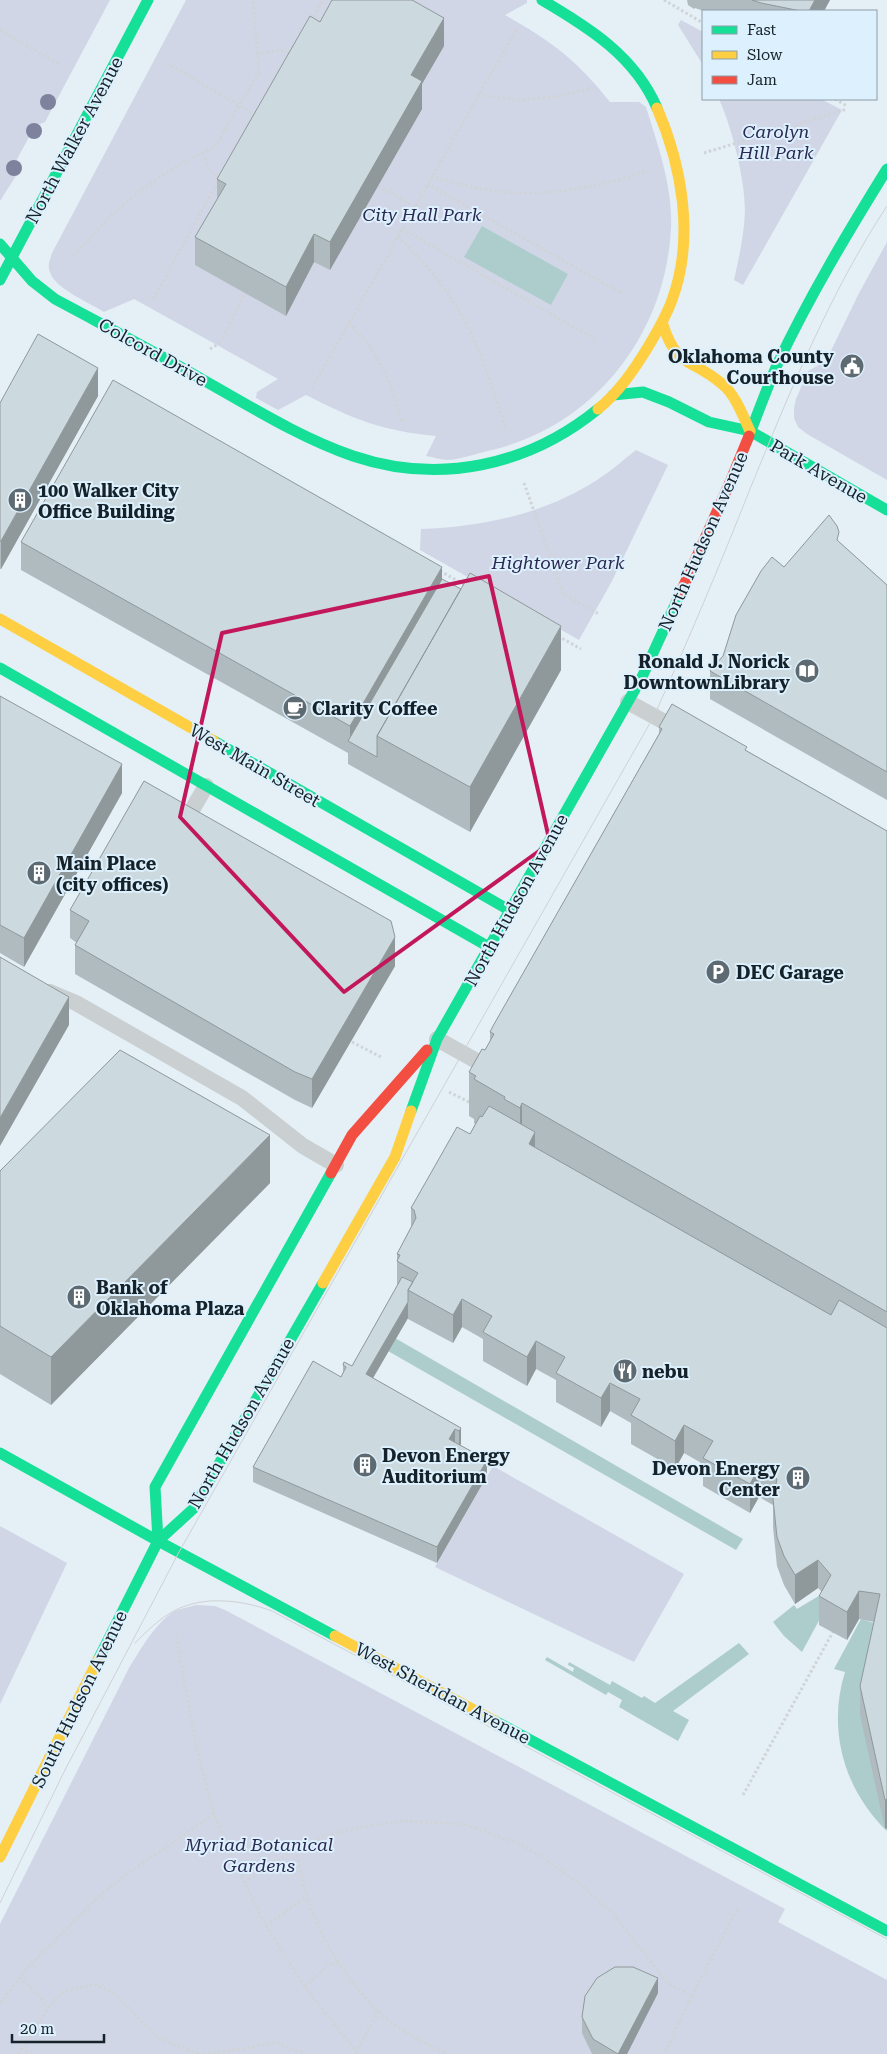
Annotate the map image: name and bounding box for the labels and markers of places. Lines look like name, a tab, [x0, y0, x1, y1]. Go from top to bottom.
place label: Oklahoma County Courthouse	[668, 346, 834, 388]
public building icon: Oklahoma County Courthouse	[839, 353, 865, 379]
place label: 100 Walker City Office Building	[38, 480, 179, 522]
building icon: 100 Walker City Office Building	[7, 487, 33, 513]
place label: Ronald J. Norick DowntownLibrary	[624, 651, 791, 693]
library icon: Ronald J. Norick DowntownLibrary	[794, 658, 820, 684]
cafe icon: Clarity Coffee	[282, 695, 308, 721]
place label: Clarity Coffee	[312, 698, 438, 719]
place label: Main Place (city offices)	[56, 853, 169, 895]
building icon: Main Place (city offices)	[26, 860, 52, 886]
parking icon: DEC Garage	[705, 959, 731, 985]
place label: DEC Garage	[736, 962, 844, 983]
place label: Bank of Oklahoma Plaza	[96, 1277, 245, 1319]
building icon: Bank of Oklahoma Plaza	[66, 1284, 92, 1310]
restaurant icon: nebu	[612, 1358, 638, 1384]
place label: nebu	[642, 1361, 689, 1382]
place label: Devon Energy Auditorium	[382, 1445, 510, 1487]
building icon: Devon Energy Auditorium	[352, 1452, 378, 1478]
place label: Devon Energy Center	[652, 1458, 780, 1500]
building icon: Devon Energy Center	[785, 1465, 811, 1491]

